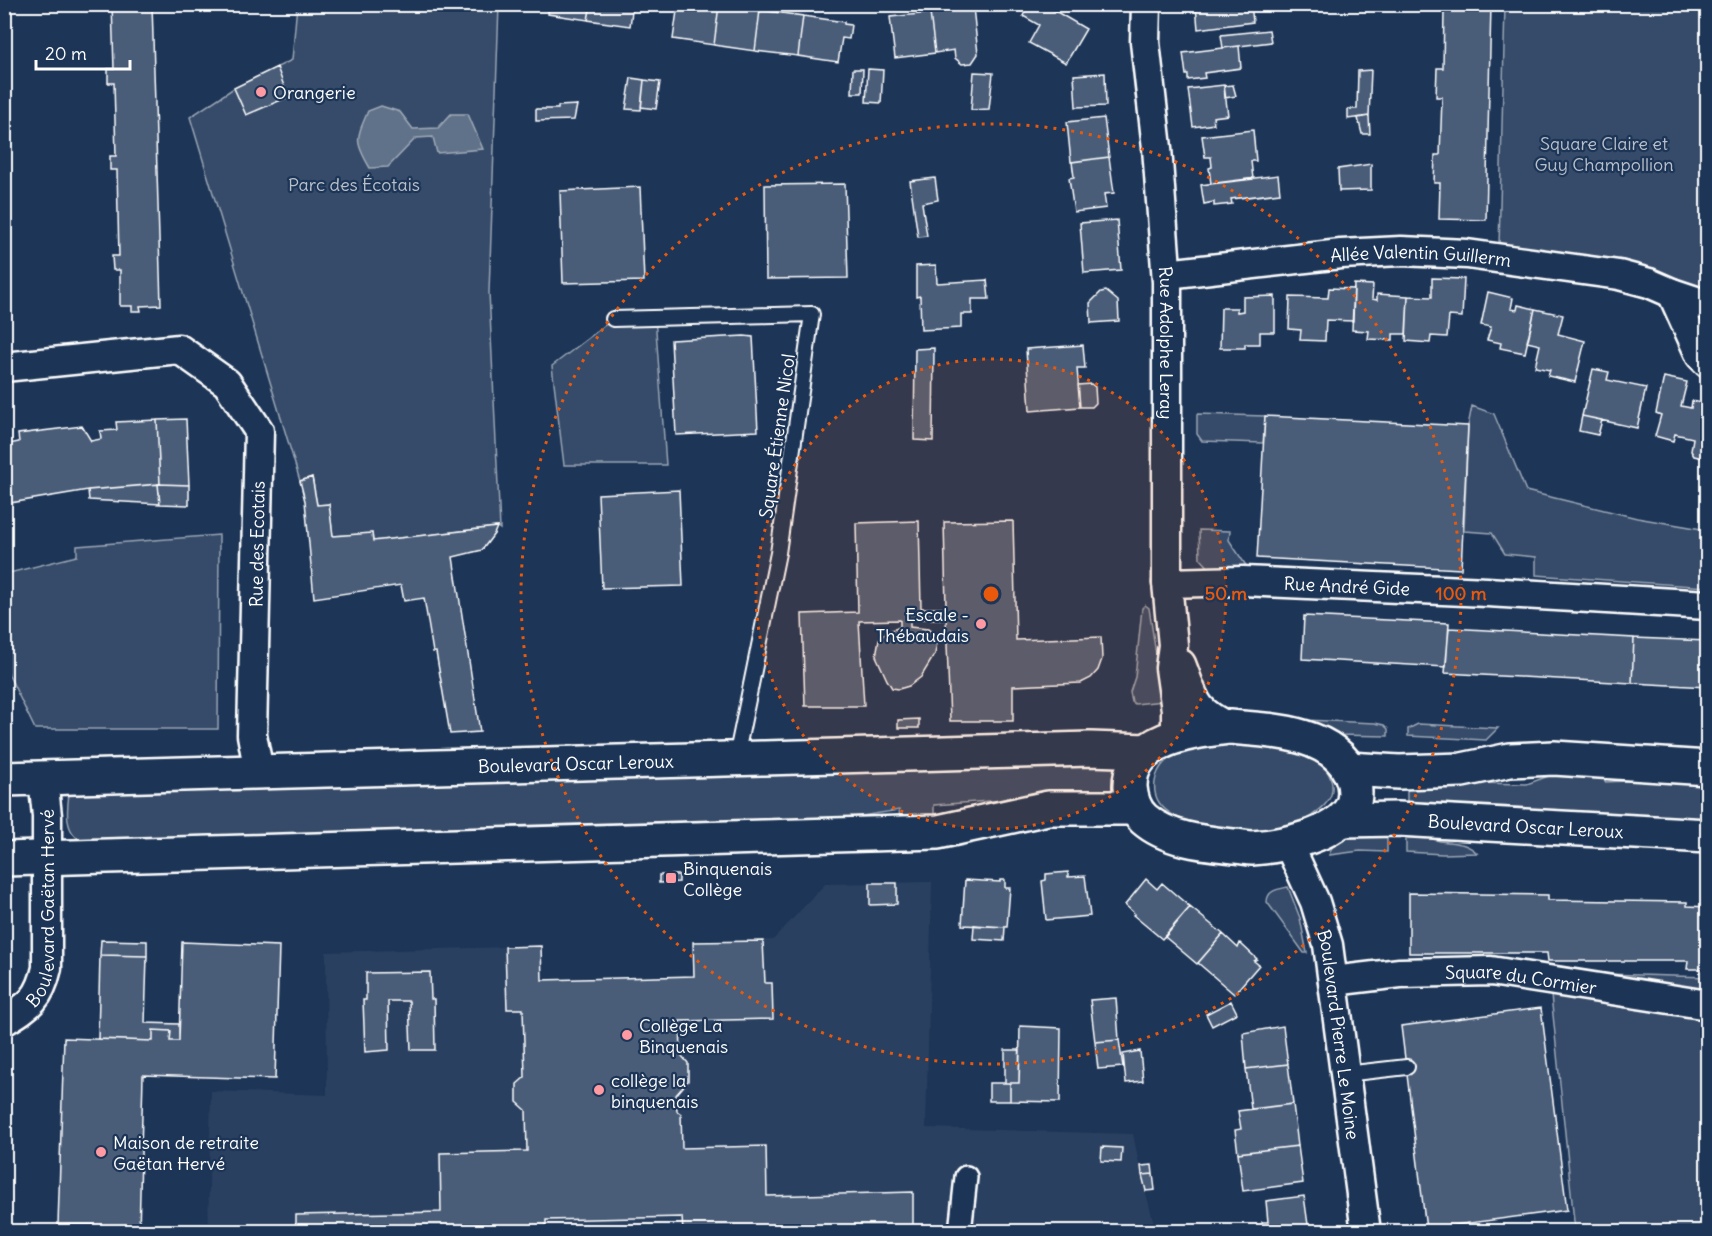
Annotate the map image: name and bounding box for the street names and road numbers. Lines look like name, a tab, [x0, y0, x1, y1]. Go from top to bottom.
street label: Allée Valentin Guillerm	[1329, 239, 1513, 272]
street label: Rue Adolphe Leray	[1154, 265, 1179, 420]
street label: Square Étienne Nicol	[754, 352, 800, 520]
street label: Rue des Ecotais	[244, 481, 270, 607]
street label: Rue André Gide	[1283, 571, 1411, 600]
street label: Boulevard Oscar Leroux	[478, 749, 674, 777]
street label: Boulevard Gaëtan Hervé	[20, 808, 59, 1012]
street label: Boulevard Oscar Leroux	[1427, 809, 1624, 843]
street label: Boulevard Pierre Le Moine	[1312, 927, 1365, 1141]
street label: Square du Cormier	[1445, 959, 1599, 999]

